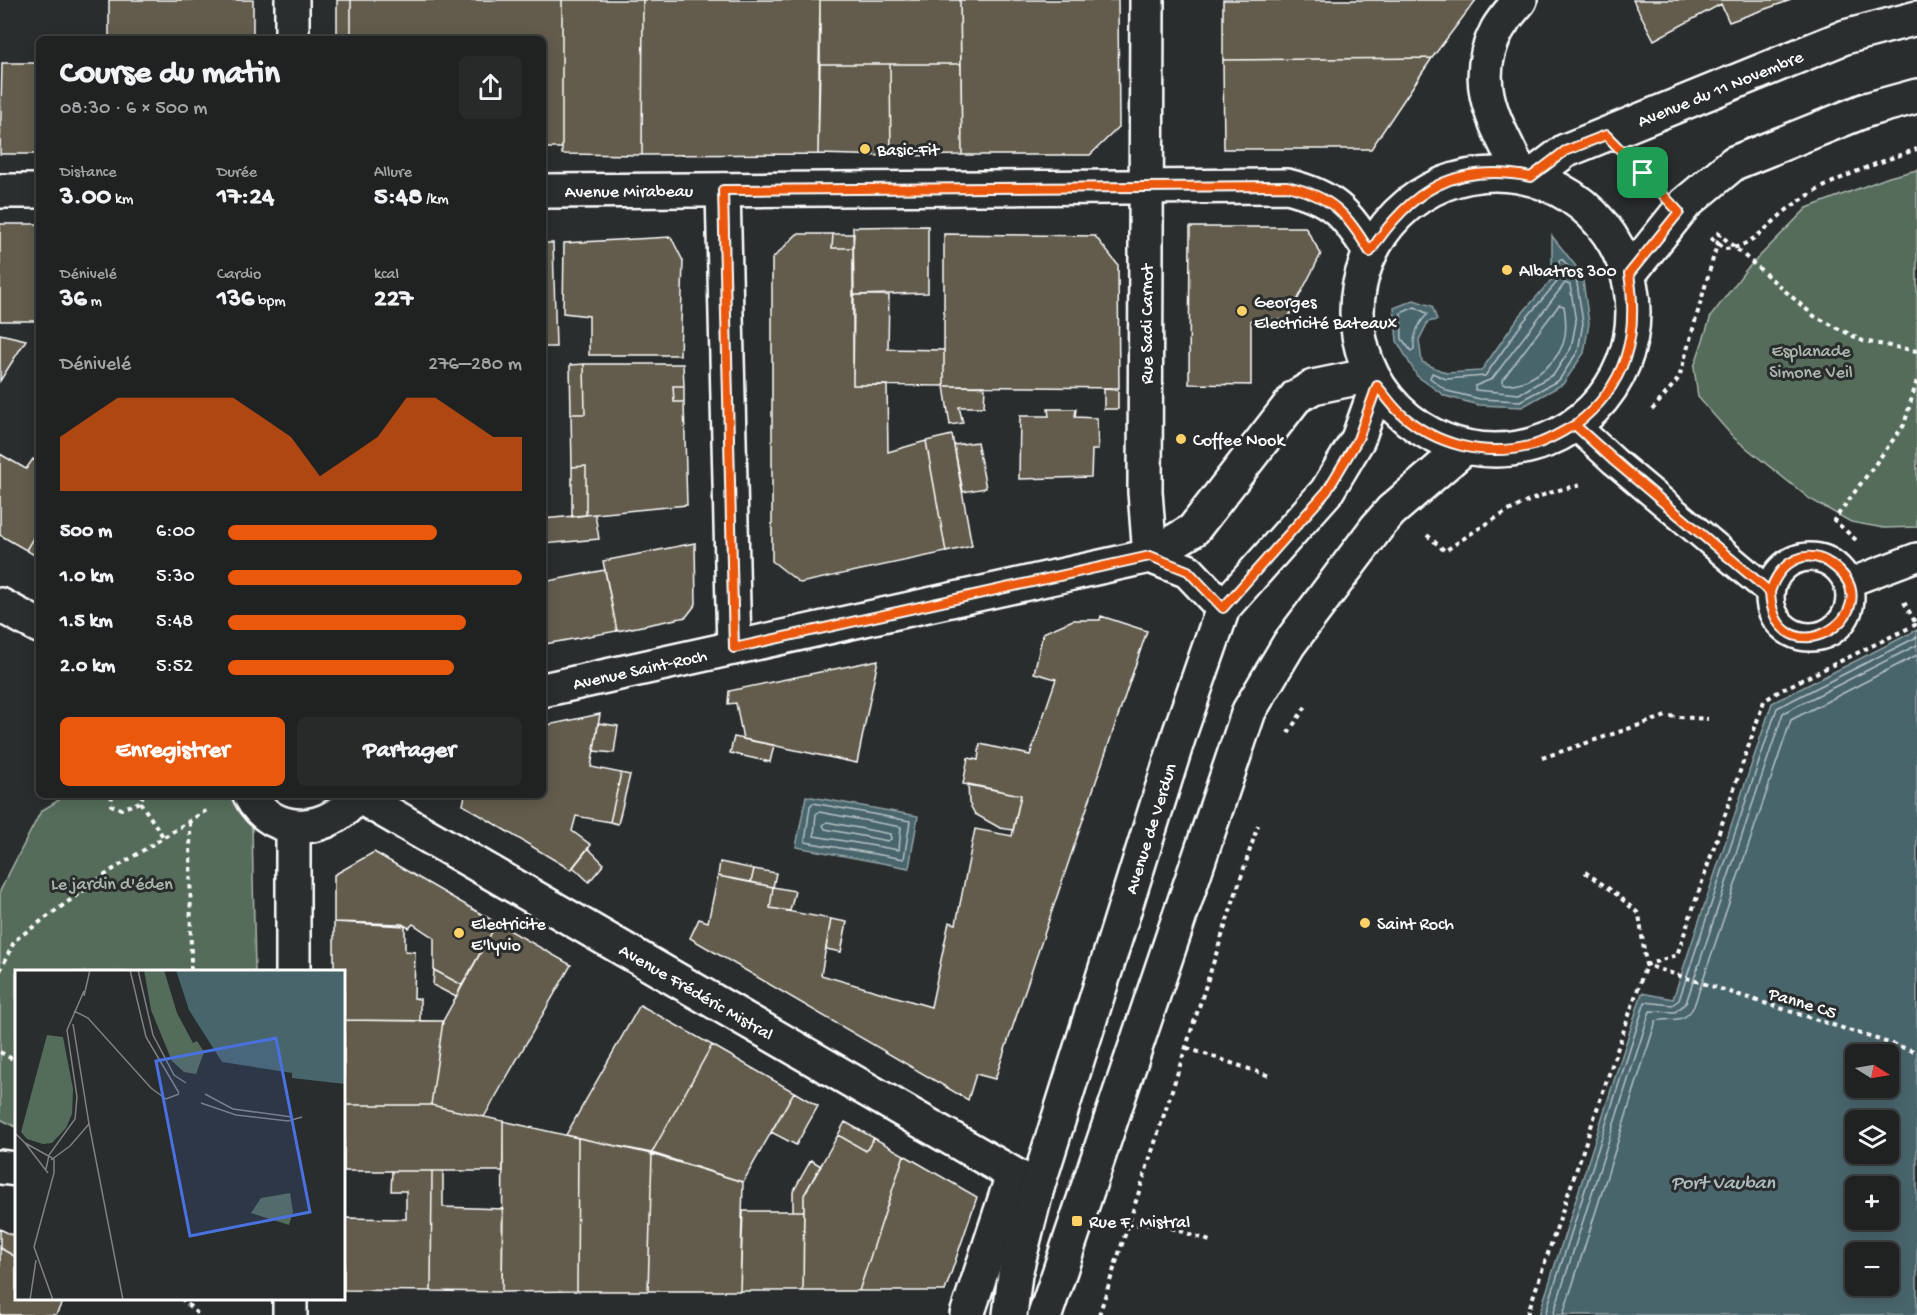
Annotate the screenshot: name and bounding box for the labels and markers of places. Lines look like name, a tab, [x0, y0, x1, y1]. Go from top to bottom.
place label: Basic-Fit	[876, 141, 941, 162]
marker: Basic-Fit	[858, 142, 872, 156]
pin	[1617, 147, 1668, 198]
place label: Albatros 300	[1519, 262, 1617, 283]
marker: Albatros 300	[1500, 263, 1514, 277]
place label: Georges Electricité Bateaux	[1254, 293, 1397, 335]
marker: Georges Electricité Bateaux	[1235, 304, 1249, 318]
place label: Coffee Nook	[1193, 431, 1286, 452]
marker: Coffee Nook	[1174, 432, 1188, 446]
place label: Electricite E'lyvio	[471, 915, 547, 957]
place label: Saint Roch	[1377, 915, 1454, 936]
marker: Saint Roch	[1358, 916, 1372, 930]
marker: Electricite E'lyvio	[452, 926, 466, 940]
place label: Rue F. Mistral	[1089, 1213, 1190, 1234]
marker: Rue F. Mistral	[1070, 1214, 1084, 1228]

